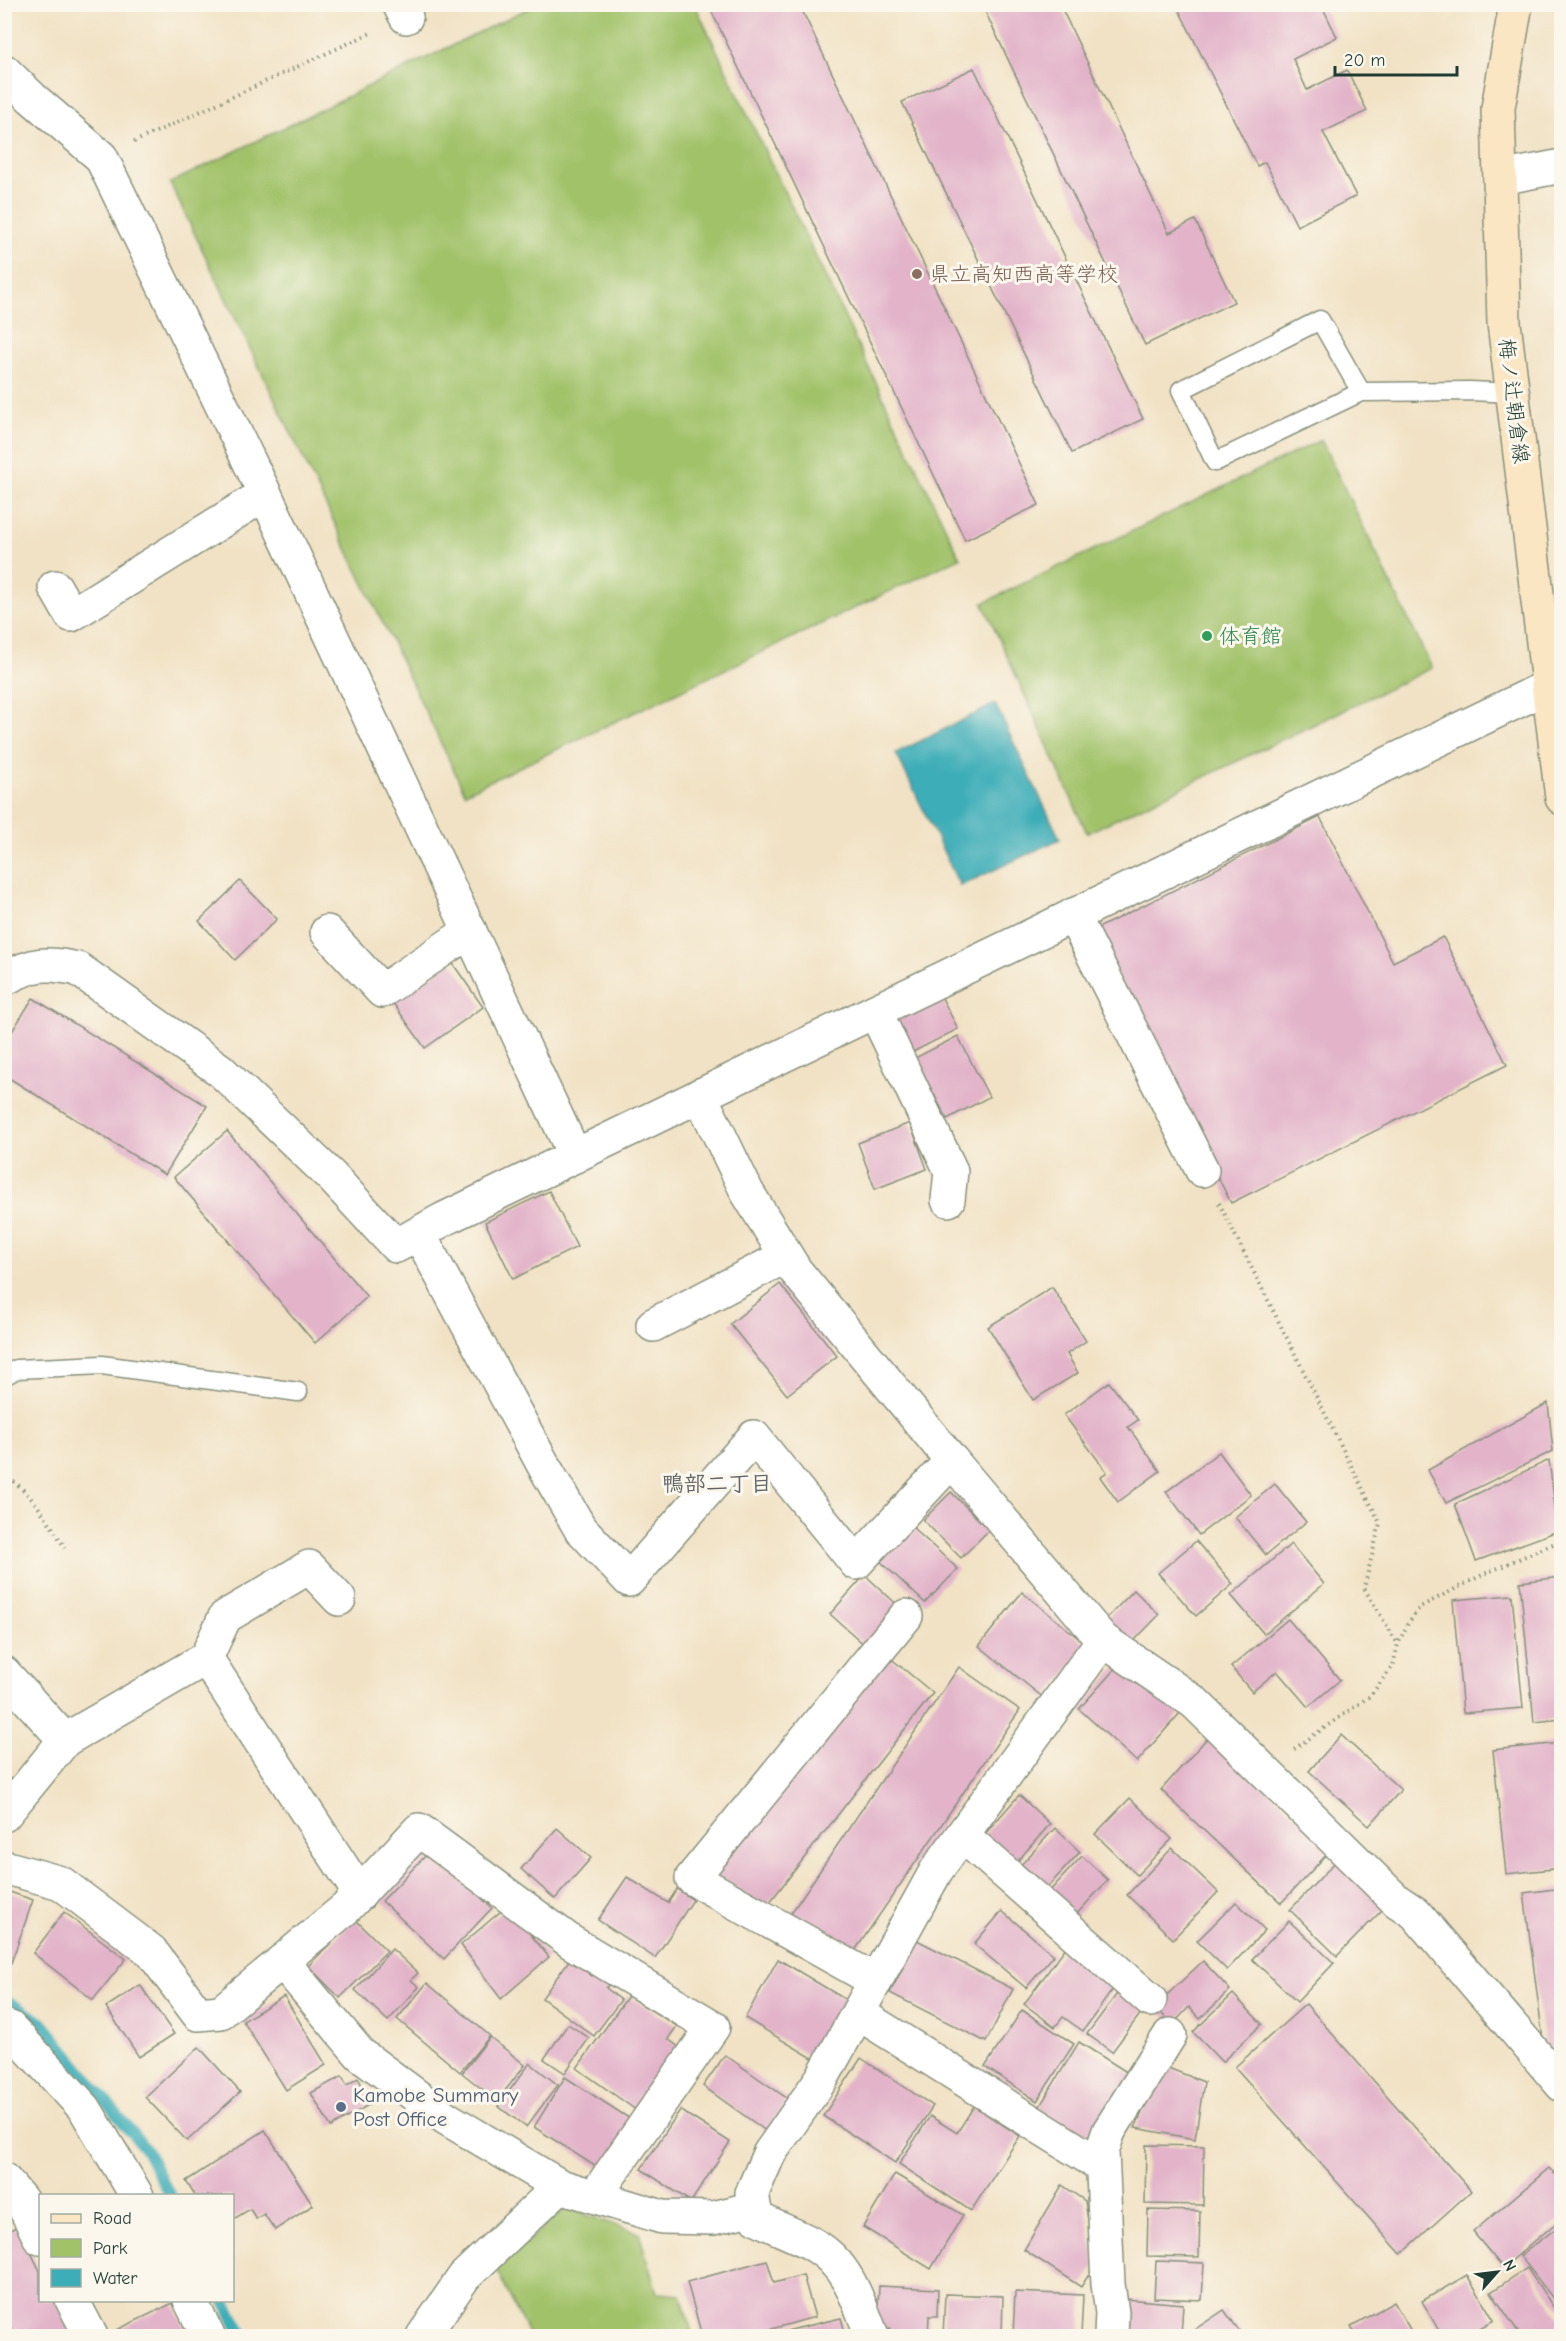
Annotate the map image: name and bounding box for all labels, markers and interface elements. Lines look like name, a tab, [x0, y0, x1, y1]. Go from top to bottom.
scale bar	[1335, 39, 1456, 77]
text: 20 m	[1344, 50, 1385, 71]
place label: 県立高知西高等学校	[929, 262, 1118, 286]
marker: 県立高知西高等学校	[910, 267, 924, 281]
street label: 梅ノ辻朝倉線	[1494, 337, 1534, 465]
place label: 体育館	[1219, 624, 1282, 648]
marker: 体育館	[1200, 629, 1214, 643]
district label: 鴨部二丁目	[662, 1471, 772, 1497]
place label: Kamobe Summary Post Office	[353, 2083, 519, 2131]
marker: Kamobe Summary Post Office	[334, 2100, 348, 2114]
legend	[39, 2194, 234, 2302]
text: Road	[93, 2208, 132, 2229]
text: Park	[93, 2238, 128, 2259]
north arrow	[1467, 2242, 1527, 2302]
text: N	[1499, 2257, 1520, 2274]
text: Water	[93, 2268, 138, 2289]

